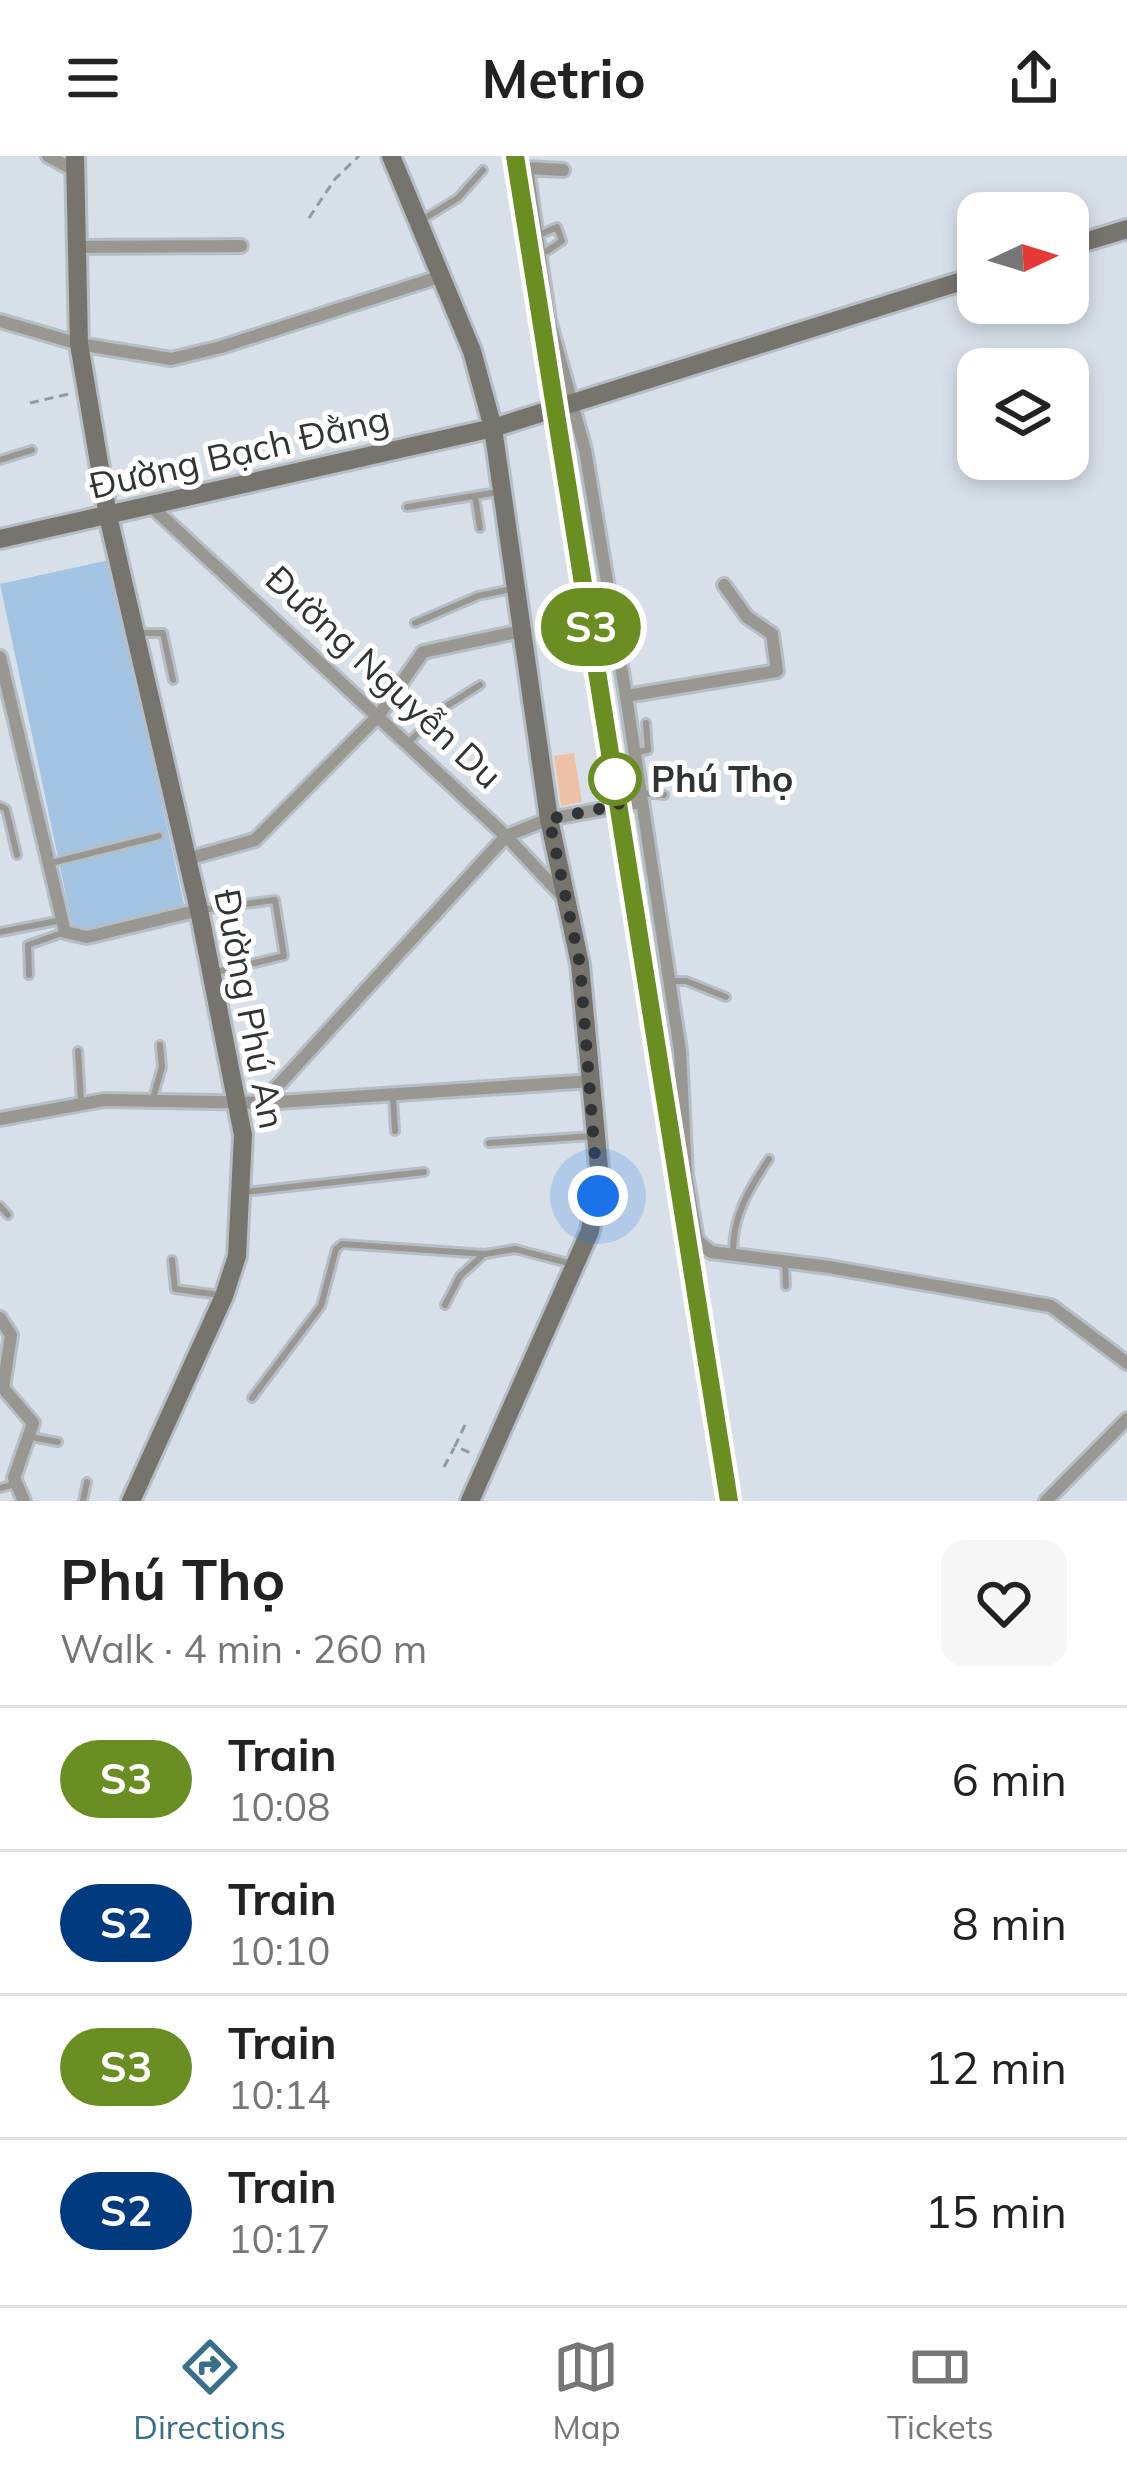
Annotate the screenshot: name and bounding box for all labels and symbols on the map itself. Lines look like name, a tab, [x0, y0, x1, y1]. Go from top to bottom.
north arrow	[957, 192, 1089, 324]
street label: Đường Bạch Đằng	[85, 395, 393, 508]
street label: Đường Nguyễn Du	[257, 556, 512, 798]
line badge: S3	[537, 588, 645, 666]
marker: Phú Thọ	[590, 754, 640, 804]
place label: Phú Thọ	[651, 756, 793, 801]
street label: Đường Phú An	[205, 885, 296, 1132]
your location	[568, 1166, 628, 1226]

